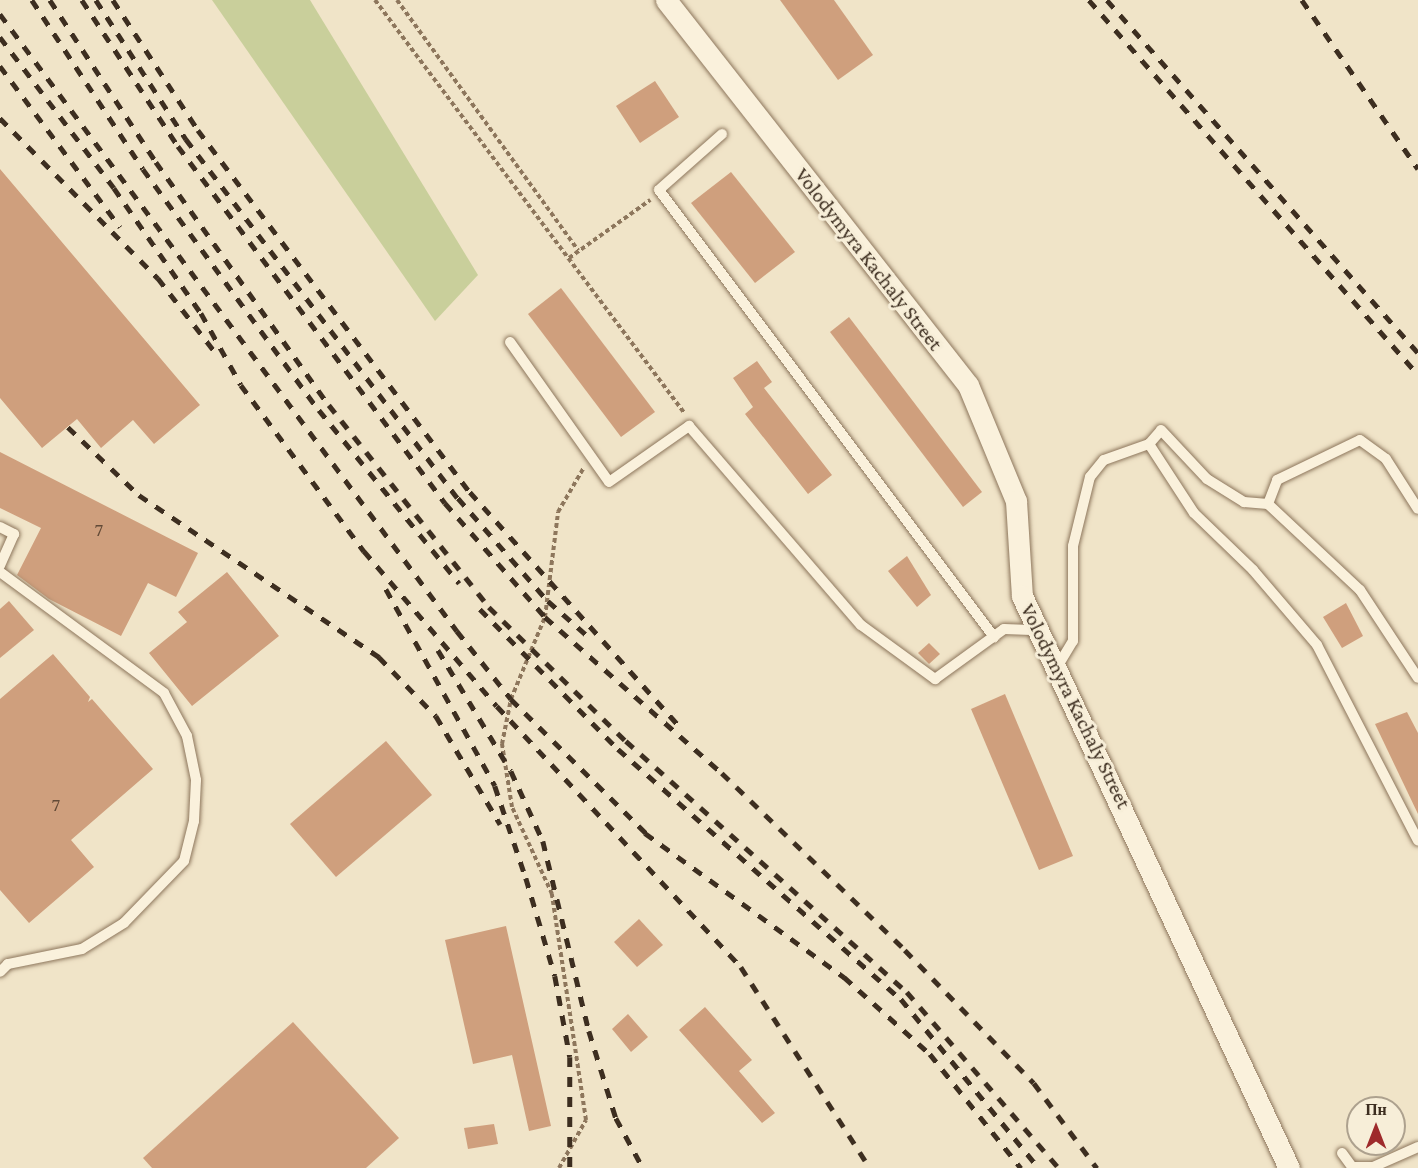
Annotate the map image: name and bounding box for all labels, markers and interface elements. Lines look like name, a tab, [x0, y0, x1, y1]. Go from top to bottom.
street label: Volodymyra Kachaly Street	[790, 163, 948, 355]
house number: 7	[95, 519, 103, 541]
street label: Volodymyra Kachaly Street	[1015, 599, 1137, 813]
house number: 7	[52, 794, 60, 816]
north arrow	[1346, 1096, 1406, 1156]
text: Пн	[1365, 1101, 1387, 1118]

